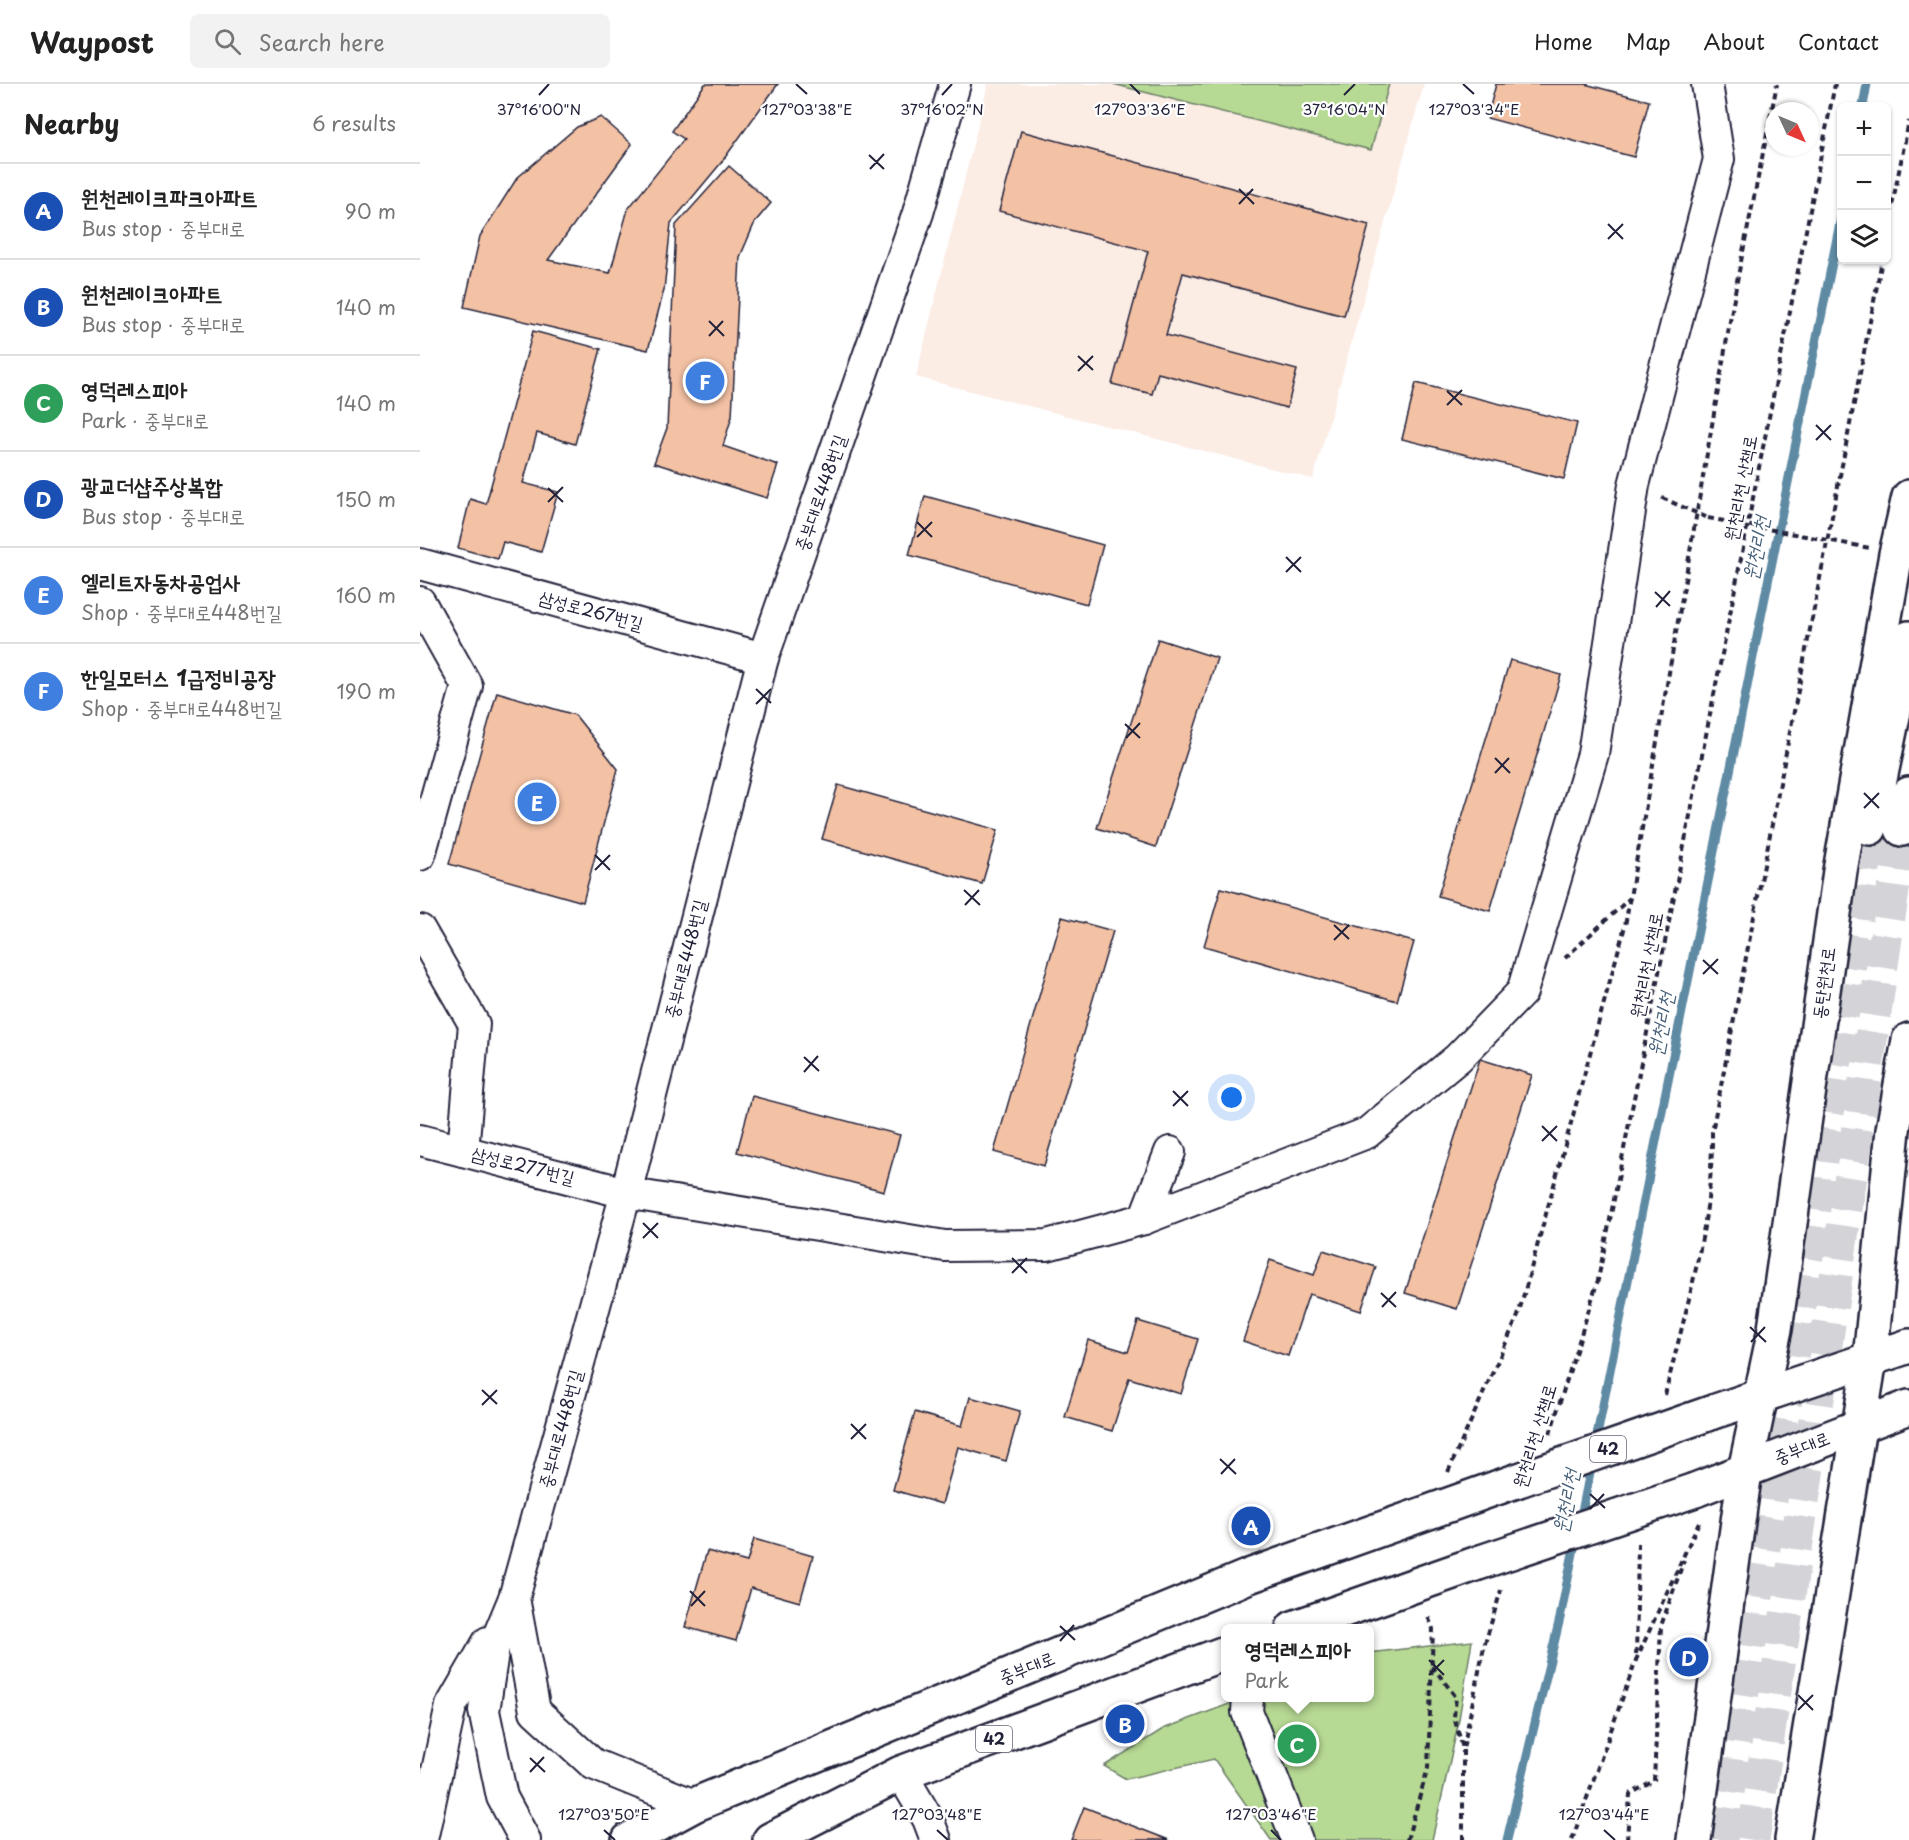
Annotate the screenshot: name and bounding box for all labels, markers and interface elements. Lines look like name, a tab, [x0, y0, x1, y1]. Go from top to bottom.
search box	[190, 14, 610, 68]
text: Waypost	[30, 20, 154, 63]
icon: search	[211, 25, 244, 58]
text: Search here	[259, 25, 385, 58]
text: Home	[1534, 25, 1593, 57]
text: Map	[1626, 25, 1671, 57]
text: About	[1704, 25, 1765, 57]
text: Contact	[1798, 25, 1879, 57]
text: 37°16'00"N	[497, 97, 581, 120]
text: 127°03'38"E	[762, 97, 852, 120]
text: 37°16'02"N	[900, 97, 984, 120]
text: 127°03'36"E	[1094, 97, 1186, 120]
text: 37°16'04"N	[1302, 97, 1386, 120]
text: 127°03'34"E	[1429, 97, 1519, 120]
north arrow	[1765, 102, 1819, 156]
map controls	[1837, 102, 1891, 264]
button: +	[1837, 102, 1891, 156]
text: Nearby	[24, 104, 119, 143]
text: 6 results	[312, 108, 396, 138]
button: −	[1837, 156, 1891, 210]
text: 원천레이크파크아파트	[81, 180, 258, 213]
text: A	[36, 196, 51, 226]
text: 90 m	[345, 196, 396, 226]
button: layers	[1837, 210, 1891, 264]
text: Bus stop · 중부대로	[81, 213, 245, 243]
text: 원천레이크아파트	[81, 276, 223, 309]
text: B	[37, 292, 50, 322]
text: 140 m	[336, 292, 396, 322]
text: Bus stop · 중부대로	[81, 309, 245, 339]
pin: F	[686, 358, 724, 404]
text: 영덕레스피아	[81, 372, 187, 405]
text: C	[36, 388, 51, 418]
text: 140 m	[336, 388, 396, 418]
text: Park · 중부대로	[81, 405, 209, 435]
street label: 중부대로448번길	[787, 430, 852, 554]
street label: 원천리천 산책로	[1716, 432, 1763, 543]
text: 광교더샵주상복합	[81, 468, 223, 501]
text: D	[36, 484, 51, 514]
text: 150 m	[336, 484, 396, 514]
text: Bus stop · 중부대로	[81, 501, 245, 531]
water label: 원천리천	[1734, 511, 1776, 582]
text: 엘리트자동차공업사	[81, 564, 240, 597]
text: E	[37, 580, 50, 610]
text: 160 m	[336, 580, 396, 610]
street label: 삼성로267번길	[536, 583, 647, 637]
text: Shop · 중부대로448번길	[81, 597, 282, 627]
text: 한일모터스 1급정비공장	[81, 660, 276, 693]
text: F	[38, 676, 49, 706]
text: 190 m	[337, 676, 396, 706]
text: Shop · 중부대로448번길	[81, 693, 282, 723]
pin: E	[518, 780, 556, 824]
street label: 중부대로448번길	[657, 896, 713, 1021]
street label: 원천리천 산책로	[1622, 909, 1669, 1020]
street label: 동탄원천로	[1804, 945, 1841, 1021]
water label: 원천리천	[1639, 987, 1681, 1058]
your location	[1217, 1083, 1246, 1112]
street label: 삼성로277번길	[469, 1139, 578, 1190]
street label: 중부대로448번길	[531, 1366, 588, 1491]
street label: 원천리천 산책로	[1505, 1380, 1562, 1491]
street label: 중부대로	[1770, 1423, 1833, 1470]
road number: 42	[1590, 1436, 1626, 1462]
water label: 원천리천	[1544, 1464, 1586, 1535]
pin: A	[1232, 1504, 1270, 1548]
popup	[1221, 1624, 1374, 1702]
text: 영덕레스피아	[1244, 1632, 1351, 1665]
pin: D	[1670, 1634, 1708, 1680]
street label: 중부대로	[995, 1643, 1058, 1690]
text: Park	[1244, 1665, 1289, 1695]
pin: B	[1106, 1702, 1144, 1746]
pin: C	[1278, 1722, 1316, 1766]
road number: 42	[976, 1726, 1012, 1752]
text: 127°03'50"E	[558, 1802, 650, 1825]
text: 127°03'48"E	[892, 1802, 982, 1825]
text: 127°03'46"E	[1225, 1802, 1317, 1825]
text: 127°03'44"E	[1559, 1802, 1649, 1825]

